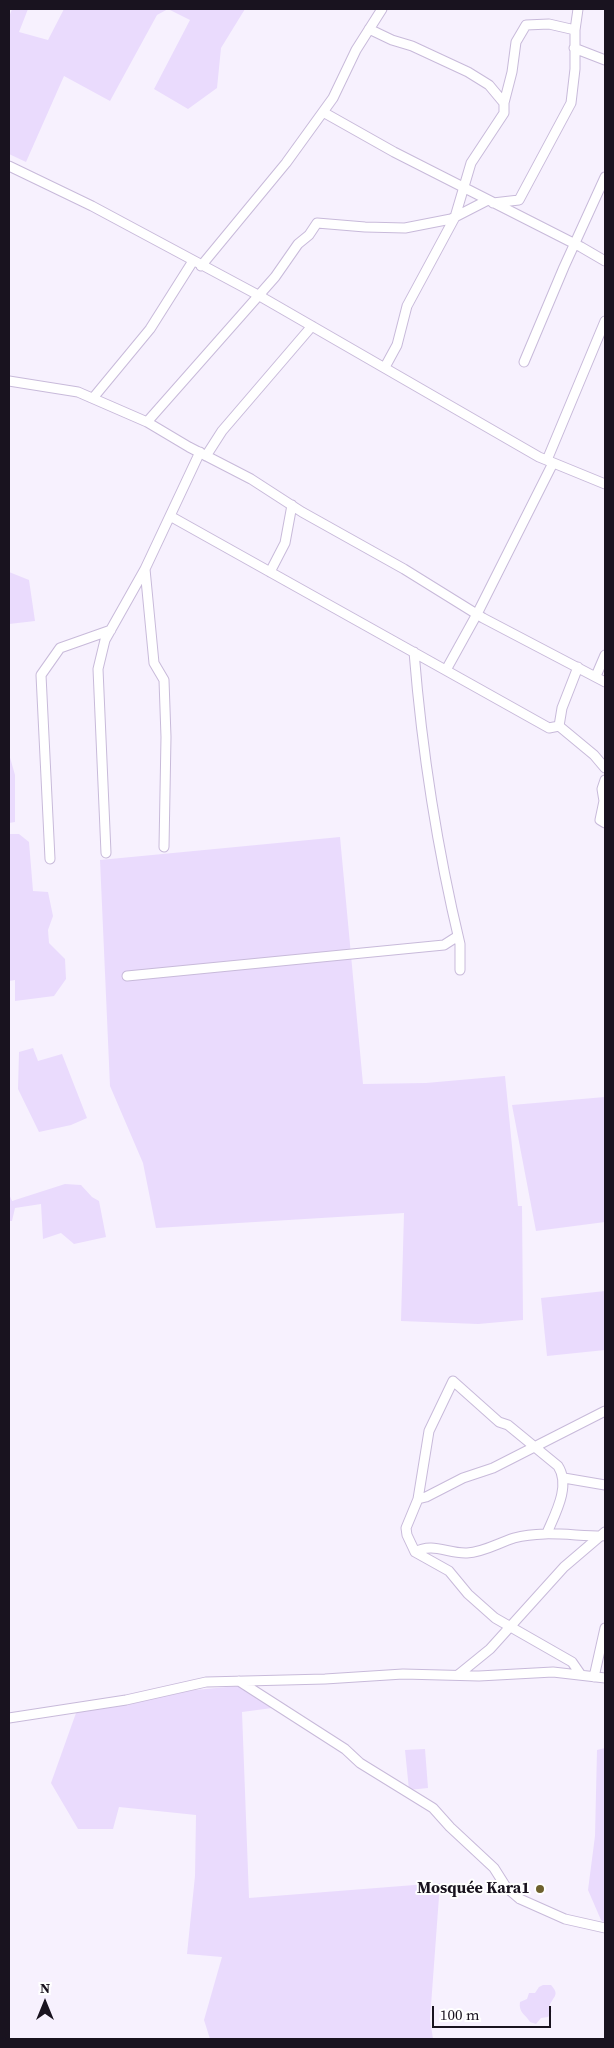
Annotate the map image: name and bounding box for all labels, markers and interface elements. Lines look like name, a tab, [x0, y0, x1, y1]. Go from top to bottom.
place label: Mosquée Kara1	[417, 1879, 530, 1899]
marker: Mosquée Kara1	[534, 1883, 546, 1895]
north arrow	[20, 1978, 70, 2028]
text: N	[40, 1978, 50, 1998]
scale bar	[434, 1996, 553, 2028]
text: 100 m	[440, 2004, 480, 2025]

